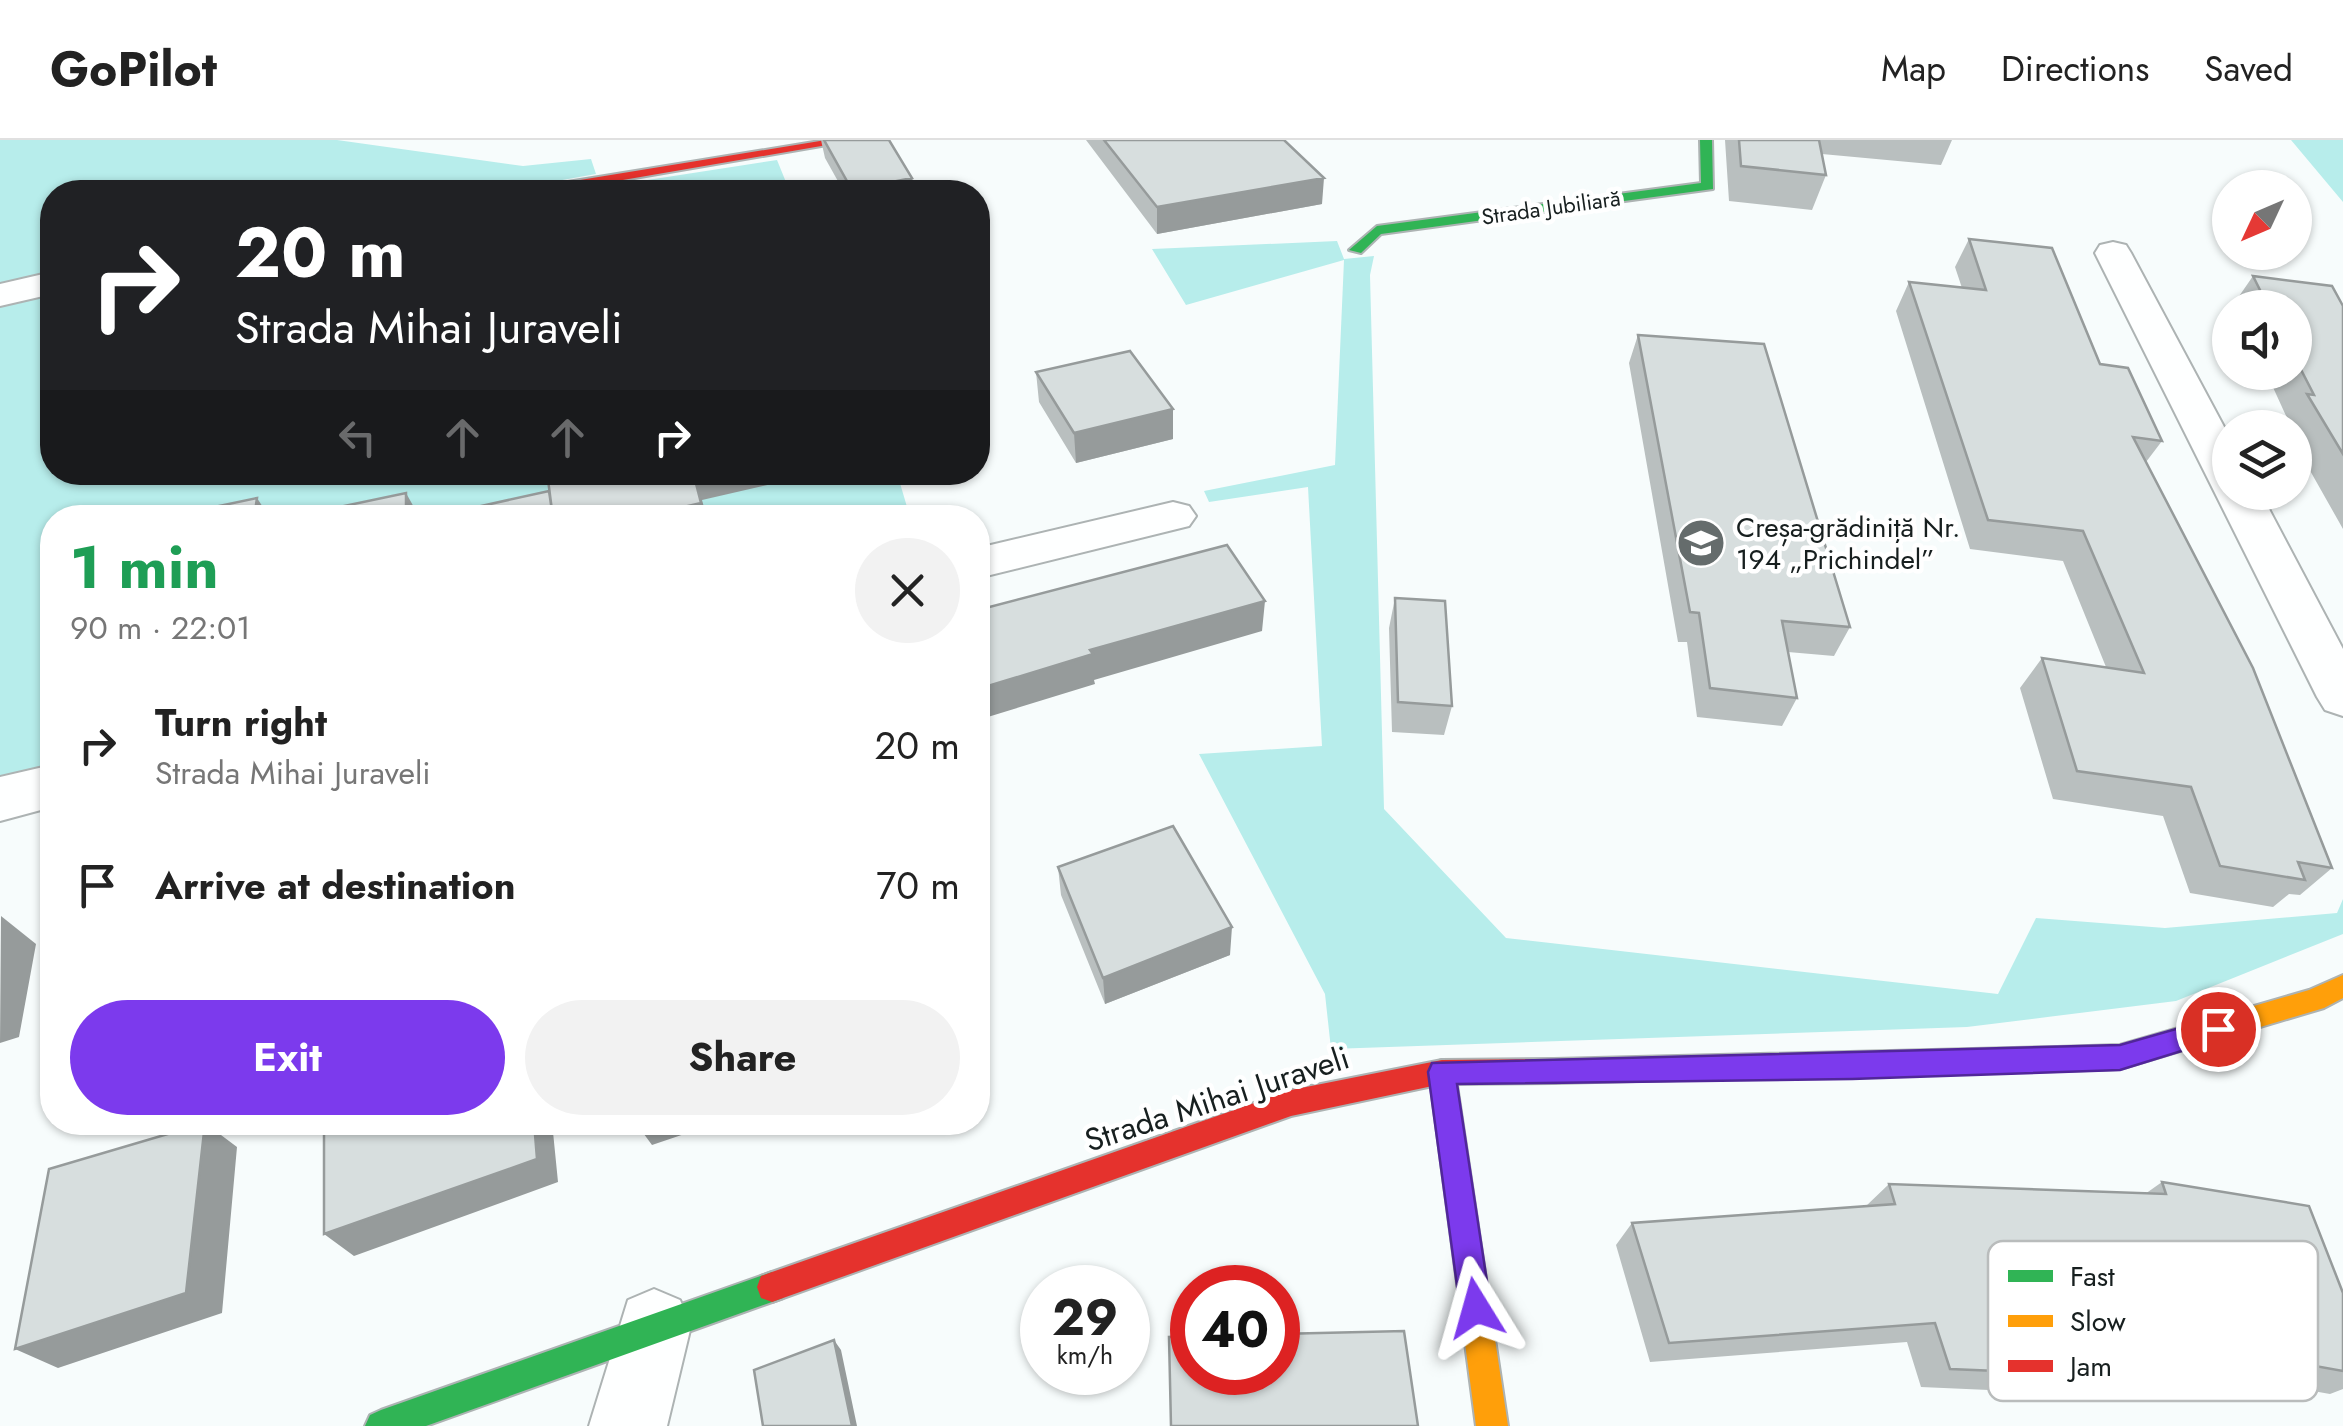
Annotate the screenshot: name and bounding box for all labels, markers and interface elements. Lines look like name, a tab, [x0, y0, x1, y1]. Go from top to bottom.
text: GoPilot	[50, 35, 217, 104]
text: Map	[1881, 44, 1946, 94]
text: Directions	[2001, 44, 2149, 94]
text: Saved	[2204, 44, 2293, 94]
north arrow	[2212, 170, 2312, 270]
map controls	[2212, 170, 2312, 510]
street label: Strada Jubiliară	[1480, 181, 1622, 233]
text: 20 m	[235, 202, 406, 303]
icon: right	[70, 220, 200, 350]
button: sound	[2212, 290, 2312, 390]
text: Strada Mihai Juraveli	[235, 295, 623, 360]
icon: left	[330, 410, 385, 465]
icon: ahead	[435, 410, 490, 465]
icon: ahead	[540, 410, 595, 465]
icon: right	[645, 410, 700, 465]
button: layers	[2212, 410, 2312, 510]
place label: Creșa-grădiniță Nr. 194 „Prichindel”	[1736, 507, 1961, 580]
school or university icon: Creșa-grădiniță Nr. 194 „Prichindel”	[1675, 517, 1727, 569]
text: 1 min	[70, 524, 219, 611]
button: close	[855, 538, 960, 643]
text: 90 m · 22:01	[70, 605, 251, 651]
text: Turn right	[155, 695, 327, 750]
icon: right	[70, 718, 125, 773]
text: 20 m	[875, 718, 960, 773]
text: Strada Mihai Juraveli	[155, 750, 431, 796]
icon: arrive	[70, 858, 125, 913]
text: Arrive at destination	[155, 858, 516, 913]
text: 70 m	[876, 858, 960, 913]
pin	[2176, 987, 2261, 1072]
button: Exit	[70, 1000, 505, 1115]
button: Share	[525, 1000, 960, 1115]
icon: arrive	[2191, 1002, 2246, 1057]
street label: Strada Mihai Juraveli	[1079, 1035, 1355, 1163]
legend	[1988, 1241, 2318, 1401]
position arrow	[1424, 1256, 1528, 1360]
text: Fast	[2070, 1256, 2115, 1297]
speed limit sign: 40	[1170, 1265, 1300, 1395]
text: 29	[1052, 1281, 1118, 1354]
text: Slow	[2070, 1301, 2126, 1342]
text: km/h	[1057, 1337, 1113, 1373]
text: Jam	[2066, 1346, 2112, 1387]

